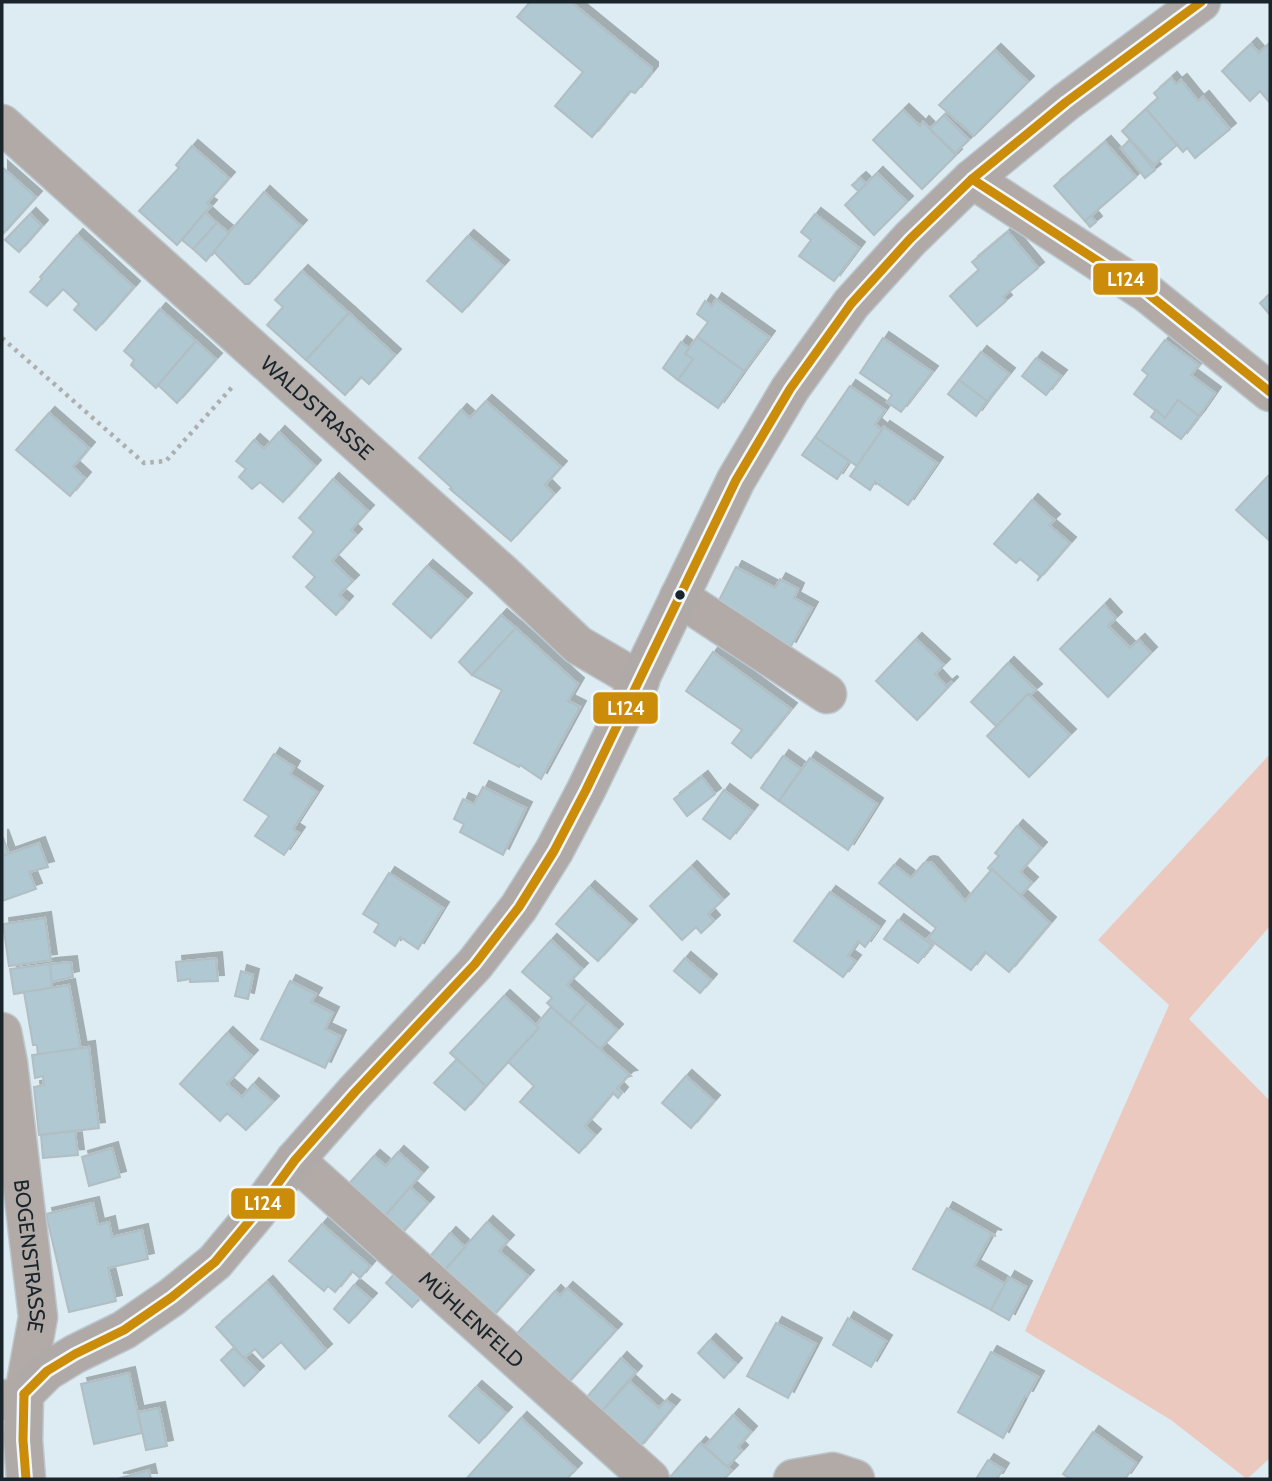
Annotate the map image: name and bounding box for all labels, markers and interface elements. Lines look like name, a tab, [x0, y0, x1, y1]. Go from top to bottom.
line badge: L124	[1092, 262, 1159, 296]
text: L124	[1107, 268, 1145, 291]
street label: WALDSTRASSE	[256, 350, 379, 464]
unlabelled marker	[673, 588, 687, 602]
line badge: L124	[592, 691, 659, 725]
text: L124	[607, 697, 645, 720]
street label: BOGENSTRASSE	[9, 1178, 51, 1335]
line badge: L124	[230, 1187, 296, 1220]
text: L124	[244, 1192, 282, 1215]
street label: MÜHLENFELD	[414, 1266, 530, 1373]

